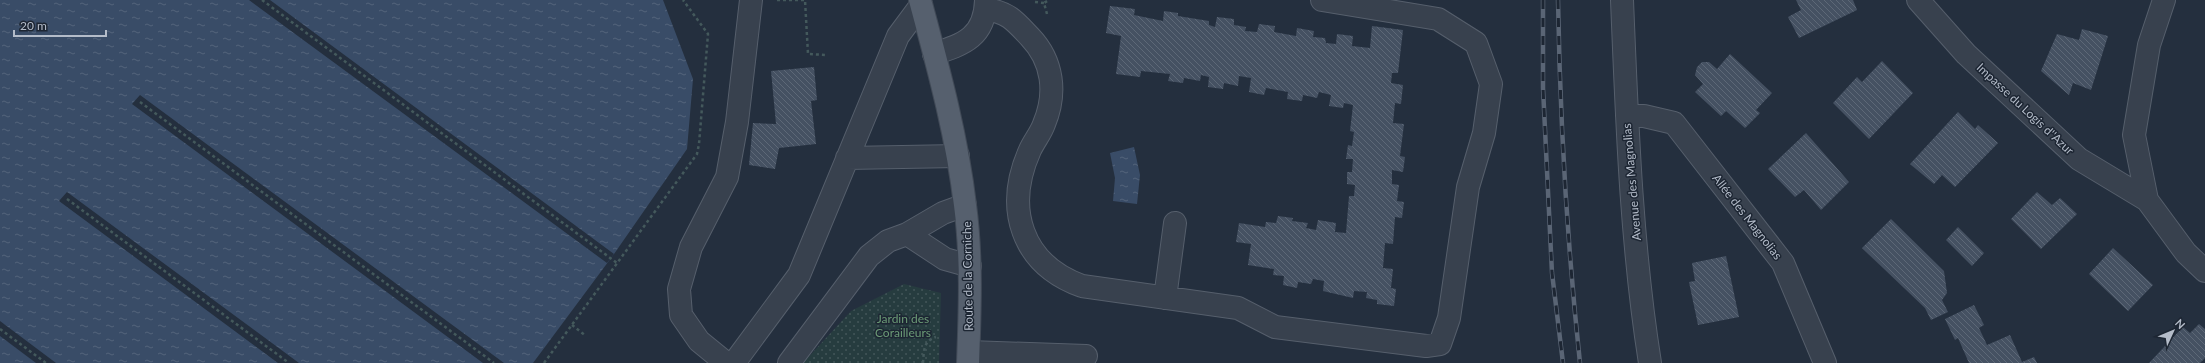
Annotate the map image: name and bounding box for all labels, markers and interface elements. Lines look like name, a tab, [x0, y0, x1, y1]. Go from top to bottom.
scale bar	[14, 12, 106, 38]
text: 20 m	[20, 18, 47, 33]
street label: Impasse du Logis d''Azur	[1974, 60, 2078, 158]
street label: Avenue des Magnolias	[1619, 123, 1644, 241]
street label: Allée des Magnolias	[1709, 171, 1785, 262]
street label: Route de la Corniche	[959, 221, 976, 331]
park label: Jardin des Corailleurs	[875, 311, 931, 340]
north arrow	[2153, 311, 2193, 351]
text: N	[2173, 316, 2188, 331]

